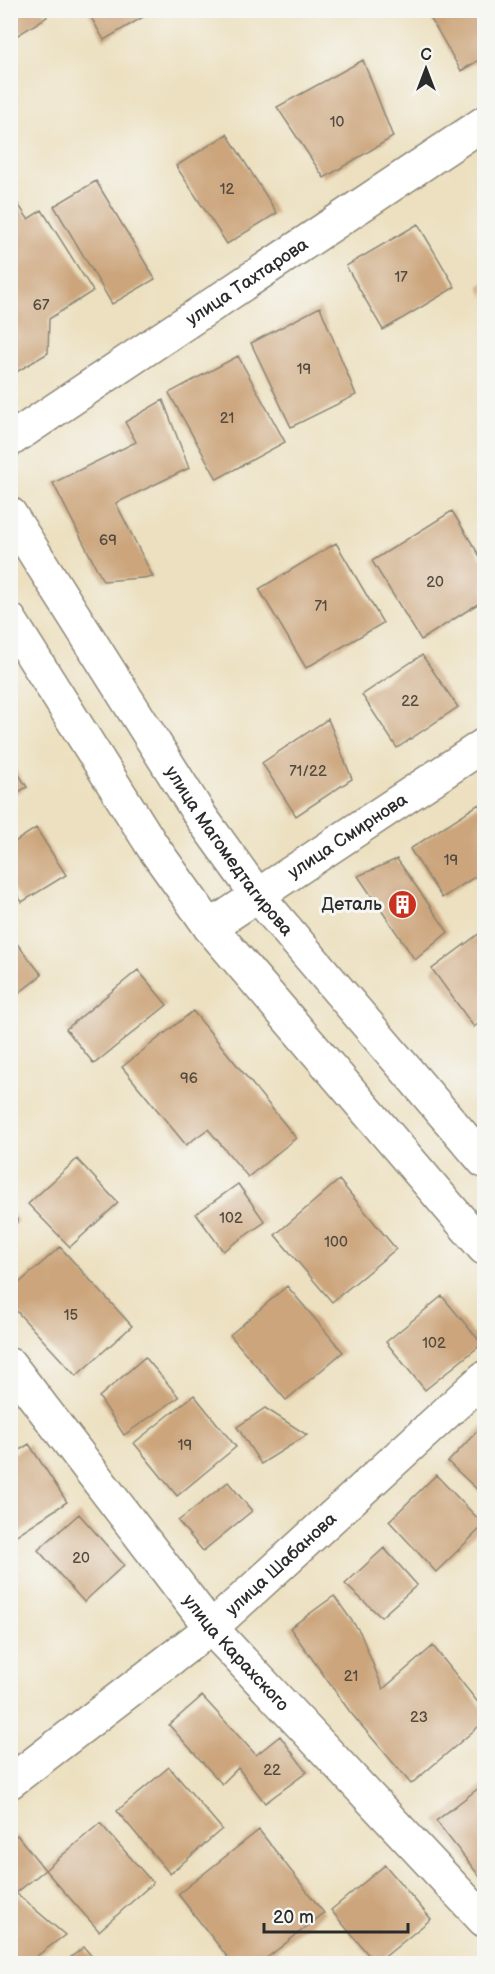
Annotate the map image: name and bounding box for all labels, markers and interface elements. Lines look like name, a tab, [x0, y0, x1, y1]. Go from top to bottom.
north arrow	[396, 39, 456, 99]
text: С	[420, 46, 432, 65]
house number: 10	[330, 113, 344, 132]
house number: 12	[220, 180, 234, 199]
street label: улица Тахтарова	[182, 233, 312, 330]
house number: 17	[394, 268, 408, 287]
house number: 67	[33, 296, 50, 315]
house number: 19	[297, 360, 311, 379]
house number: 21	[220, 409, 234, 428]
house number: 69	[99, 531, 117, 550]
house number: 20	[426, 573, 444, 592]
house number: 71	[314, 597, 328, 616]
house number: 22	[401, 692, 419, 711]
street label: улица Магомедтагирова	[161, 762, 298, 940]
house number: 71/22	[289, 762, 327, 781]
street label: улица Смирнова	[284, 788, 411, 883]
house number: 19	[444, 851, 458, 870]
building icon: Деталь	[387, 888, 419, 920]
place label: Деталь	[321, 894, 382, 915]
house number: 96	[180, 1069, 198, 1088]
house number: 102	[219, 1209, 243, 1228]
house number: 100	[324, 1233, 348, 1252]
house number: 15	[64, 1306, 78, 1325]
house number: 102	[422, 1334, 446, 1353]
house number: 19	[178, 1436, 192, 1455]
street label: улица Шабанова	[221, 1508, 341, 1620]
house number: 20	[72, 1549, 90, 1568]
street label: улица Карахского	[179, 1590, 294, 1715]
house number: 21	[344, 1667, 358, 1686]
house number: 23	[410, 1708, 428, 1727]
house number: 22	[263, 1761, 281, 1780]
scale bar	[264, 1896, 408, 1934]
text: 20 m	[273, 1907, 314, 1928]

